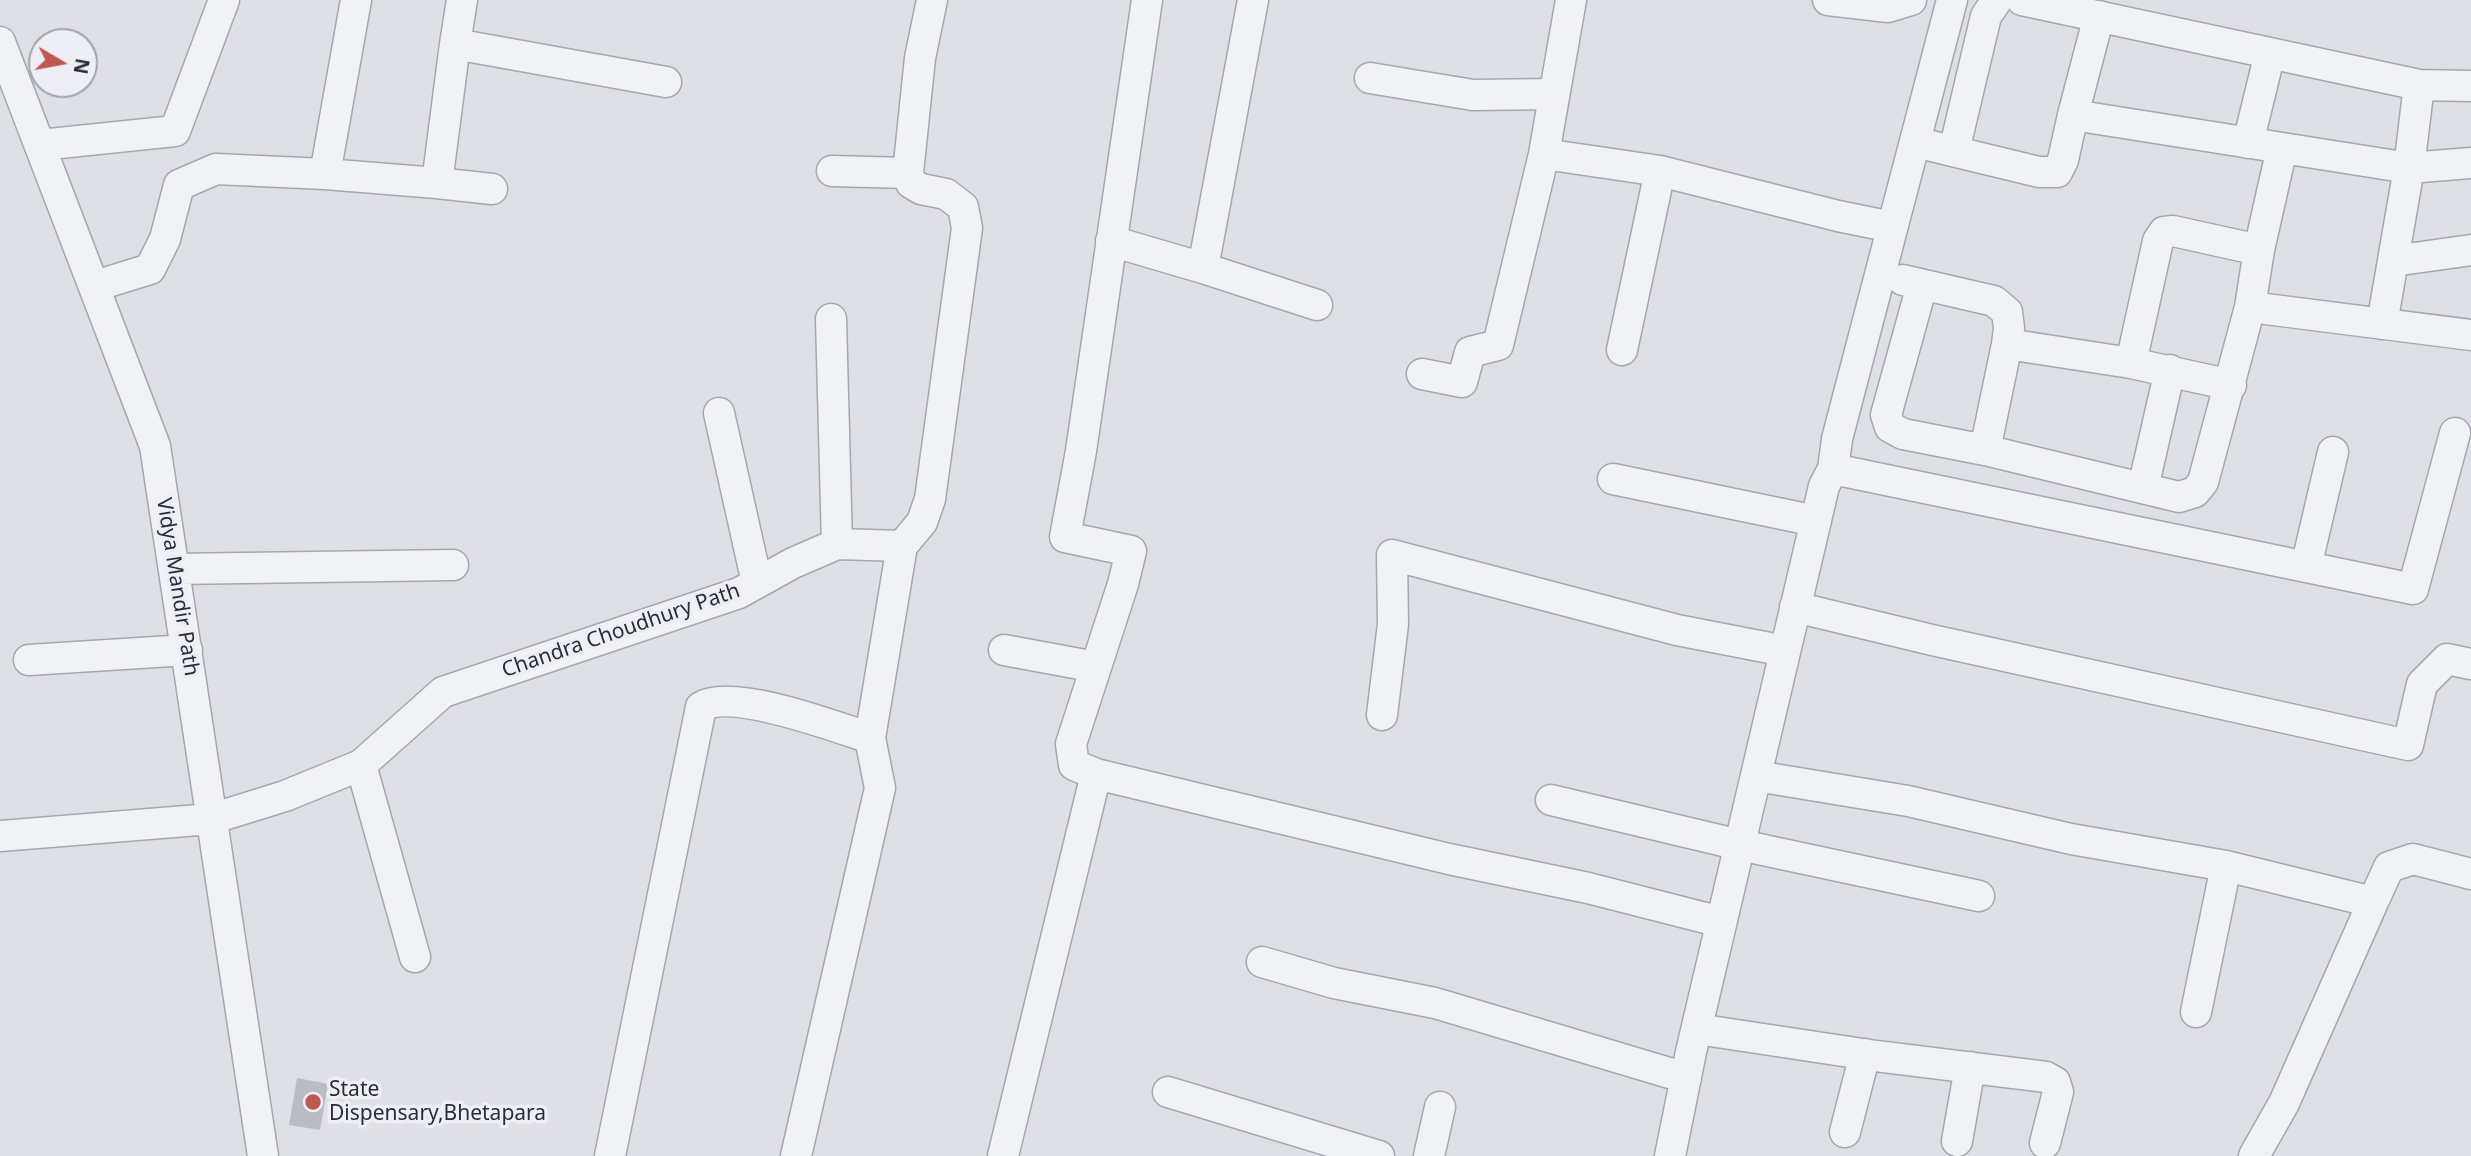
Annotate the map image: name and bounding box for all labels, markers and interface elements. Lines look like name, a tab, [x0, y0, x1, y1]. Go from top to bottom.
north arrow	[28, 28, 98, 98]
text: N	[68, 56, 96, 76]
street label: Vidya Mandir Path	[150, 496, 204, 678]
street label: Chandra Choudhury Path	[499, 578, 743, 684]
place label: State Dispensary,Bhetapara	[329, 1077, 546, 1127]
marker: State Dispensary,Bhetapara	[303, 1092, 323, 1112]

